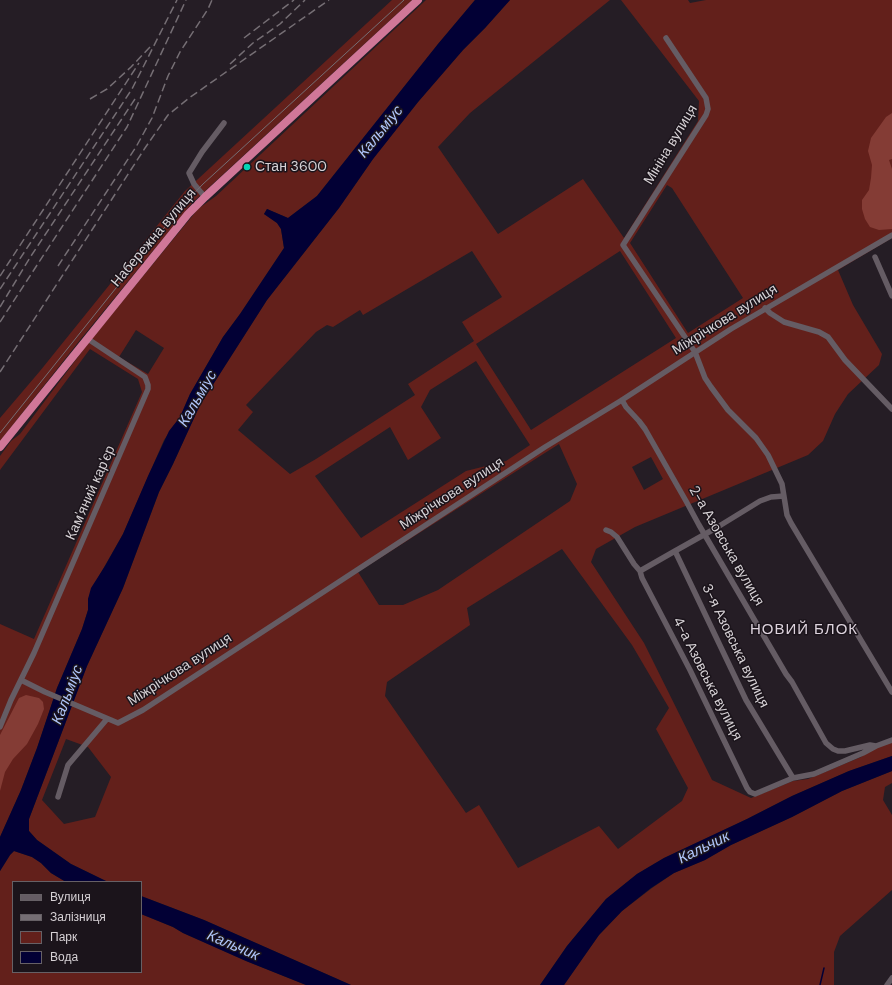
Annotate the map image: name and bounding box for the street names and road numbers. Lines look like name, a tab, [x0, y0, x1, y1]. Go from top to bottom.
street label: Мініна вулиця	[641, 102, 701, 188]
street label: Набережна вулиця	[108, 185, 200, 291]
street label: Міжрічкова вулиця	[669, 281, 781, 359]
street label: Кам'яний кар'єр	[63, 443, 119, 543]
street label: Міжрічкова вулиця	[397, 454, 507, 534]
street label: 2-а Азовська вулиця	[685, 483, 767, 609]
street label: 3-я Азовська вулиця	[698, 581, 772, 711]
street label: 4-а Азовська вулиця	[669, 615, 745, 743]
street label: Міжрічкова вулиця	[125, 630, 235, 710]

